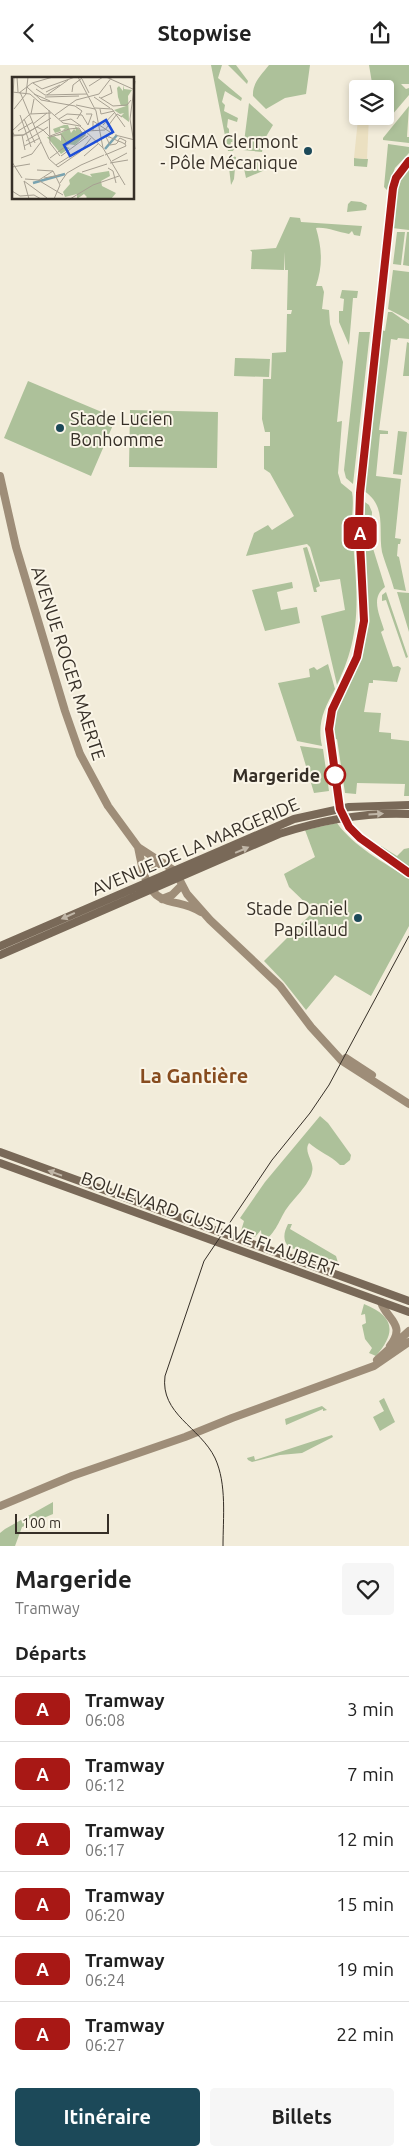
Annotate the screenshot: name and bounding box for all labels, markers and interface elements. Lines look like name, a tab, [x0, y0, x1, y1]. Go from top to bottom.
icon: back	[15, 19, 43, 47]
icon: share	[366, 19, 394, 47]
text: Stopwise	[157, 20, 252, 45]
inset map	[12, 77, 135, 200]
map controls	[349, 80, 394, 125]
button: layers	[349, 80, 394, 125]
place label: SIGMA Clermont - Pôle Mécanique	[160, 131, 298, 172]
marker: SIGMA Clermont - Pôle Mécanique	[302, 145, 314, 157]
place label: Stade Lucien Bonhomme	[70, 408, 173, 449]
marker: Stade Lucien Bonhomme	[54, 422, 66, 434]
line badge: A	[344, 517, 376, 549]
text: A	[354, 523, 366, 543]
street label: AVENUE ROGER MAERTE	[28, 563, 110, 763]
marker: Margeride	[324, 764, 346, 786]
place label: Margeride	[232, 765, 320, 785]
street label: AVENUE DE LA MARGERIDE	[88, 793, 302, 899]
one-way arrow	[369, 810, 385, 818]
one-way arrow	[235, 846, 249, 854]
place label: Stade Daniel Papillaud	[246, 898, 348, 939]
one-way arrow	[61, 912, 75, 920]
marker: Stade Daniel Papillaud	[352, 912, 364, 924]
district label: La Gantière	[140, 1064, 248, 1087]
street label: BOULEVARD GUSTAVE FLAUBERT	[79, 1167, 341, 1279]
one-way arrow	[48, 1169, 63, 1176]
scale bar	[15, 1511, 109, 1534]
text: 100 m	[22, 1515, 61, 1531]
button: heart	[342, 1563, 394, 1615]
text: Margeride	[15, 1566, 132, 1593]
text: Tramway	[15, 1599, 80, 1617]
text: Départs	[15, 1642, 86, 1664]
text: Tramway	[85, 1689, 165, 1711]
text: 3 min	[347, 1698, 394, 1720]
text: A	[36, 1699, 49, 1719]
text: 06:08	[85, 1711, 125, 1729]
text: Tramway	[85, 1754, 165, 1776]
text: 7 min	[347, 1763, 394, 1785]
text: A	[36, 1764, 49, 1784]
text: 06:12	[85, 1776, 125, 1794]
text: Tramway	[85, 1819, 165, 1841]
text: 12 min	[336, 1828, 394, 1850]
text: A	[36, 1829, 49, 1849]
text: 06:17	[85, 1841, 125, 1859]
text: Tramway	[85, 1884, 165, 1906]
text: 15 min	[336, 1893, 394, 1915]
text: A	[36, 1894, 49, 1914]
text: 06:20	[85, 1906, 125, 1924]
text: Tramway	[85, 1949, 165, 1971]
text: 19 min	[336, 1958, 394, 1980]
text: A	[36, 1959, 49, 1979]
text: 06:24	[85, 1971, 125, 1989]
text: Tramway	[85, 2014, 165, 2036]
text: 22 min	[336, 2023, 394, 2045]
text: A	[36, 2024, 49, 2044]
text: 06:27	[85, 2036, 125, 2054]
button: Itinéraire	[15, 2088, 200, 2146]
button: Billets	[210, 2088, 394, 2146]

